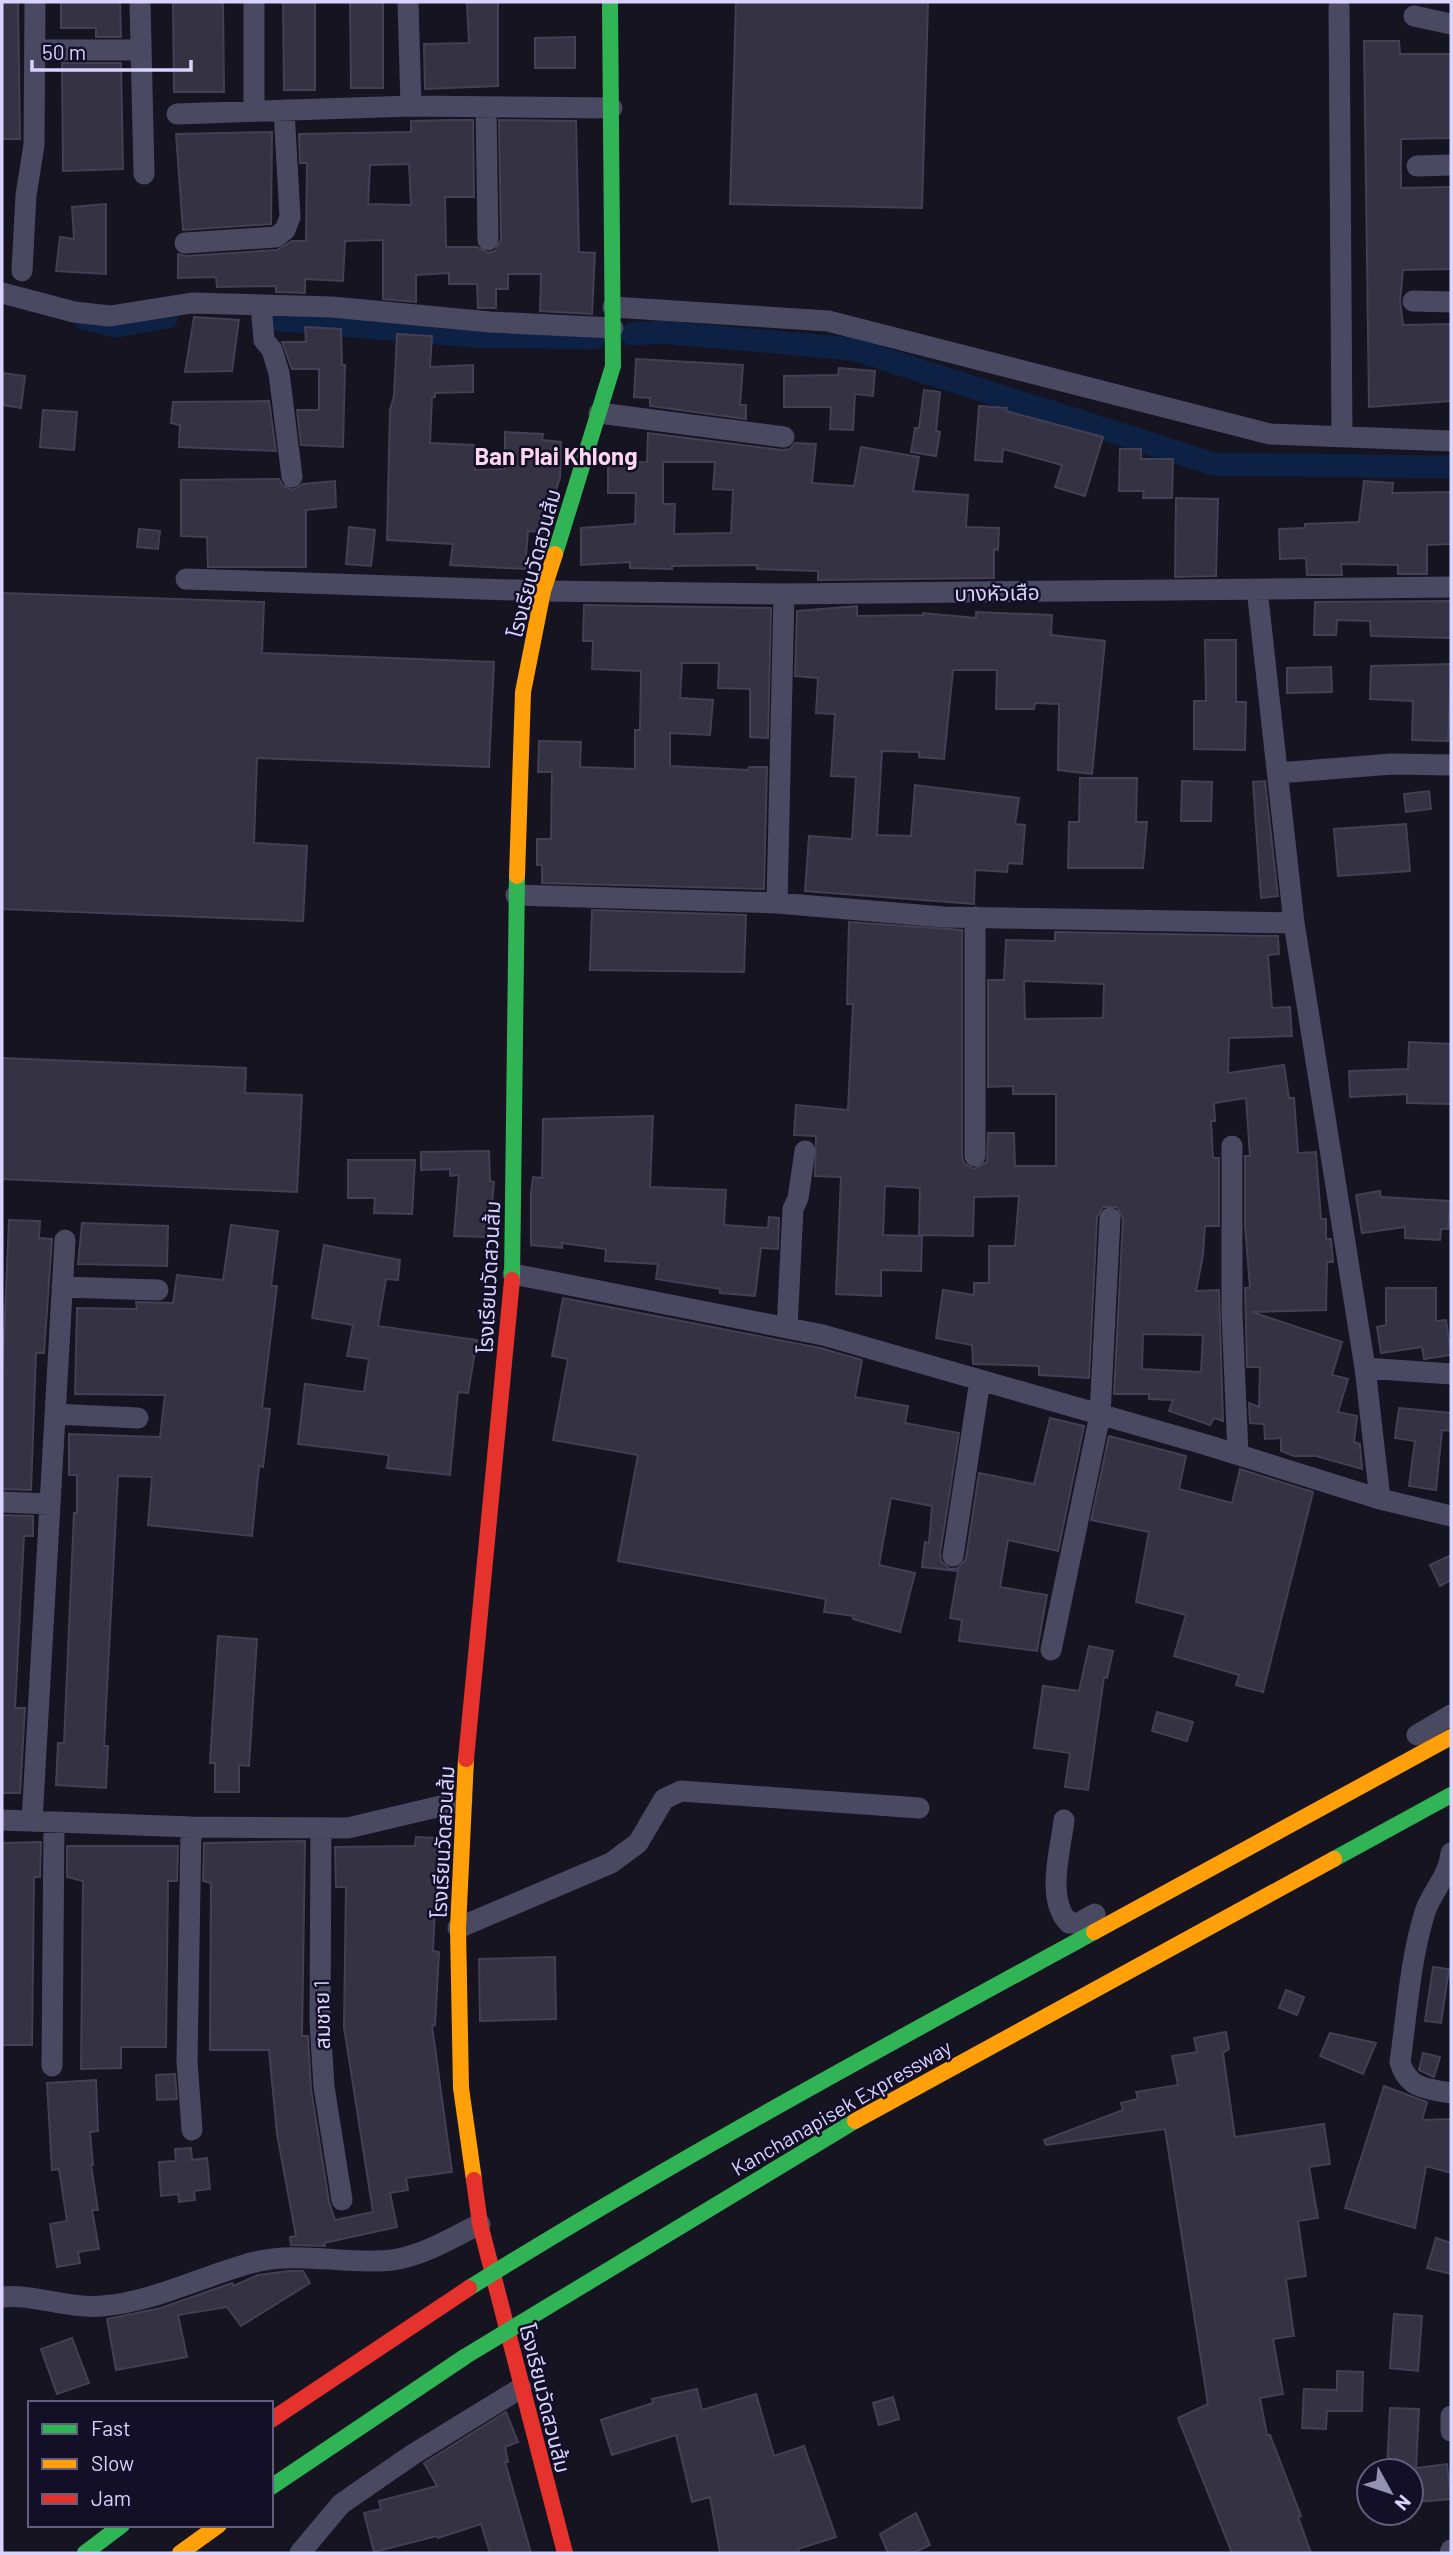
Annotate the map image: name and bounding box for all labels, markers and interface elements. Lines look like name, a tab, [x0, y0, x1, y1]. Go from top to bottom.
scale bar	[32, 28, 191, 72]
text: 50 m	[42, 39, 86, 64]
district label: Ban Plai Khlong	[474, 441, 638, 470]
street label: โรงเรียนวัดสวนส้ม	[501, 486, 565, 640]
street label: บางหัวเสือ	[954, 579, 1040, 605]
street label: โรงเรียนวัดสวนส้ม	[472, 1200, 504, 1354]
street label: โรงเรียนวัดสวนส้ม	[426, 1765, 458, 1919]
street label: สมชาย 1	[308, 1980, 334, 2050]
street label: Kanchanapisek Expressway	[726, 2034, 956, 2180]
street label: โรงเรียนวัดสวนส้ม	[515, 2321, 577, 2475]
legend	[28, 2401, 273, 2527]
text: Fast	[91, 2415, 131, 2440]
text: Slow	[91, 2450, 134, 2475]
north arrow	[1355, 2457, 1425, 2527]
text: Jam	[91, 2485, 131, 2510]
text: N	[1391, 2491, 1416, 2515]

